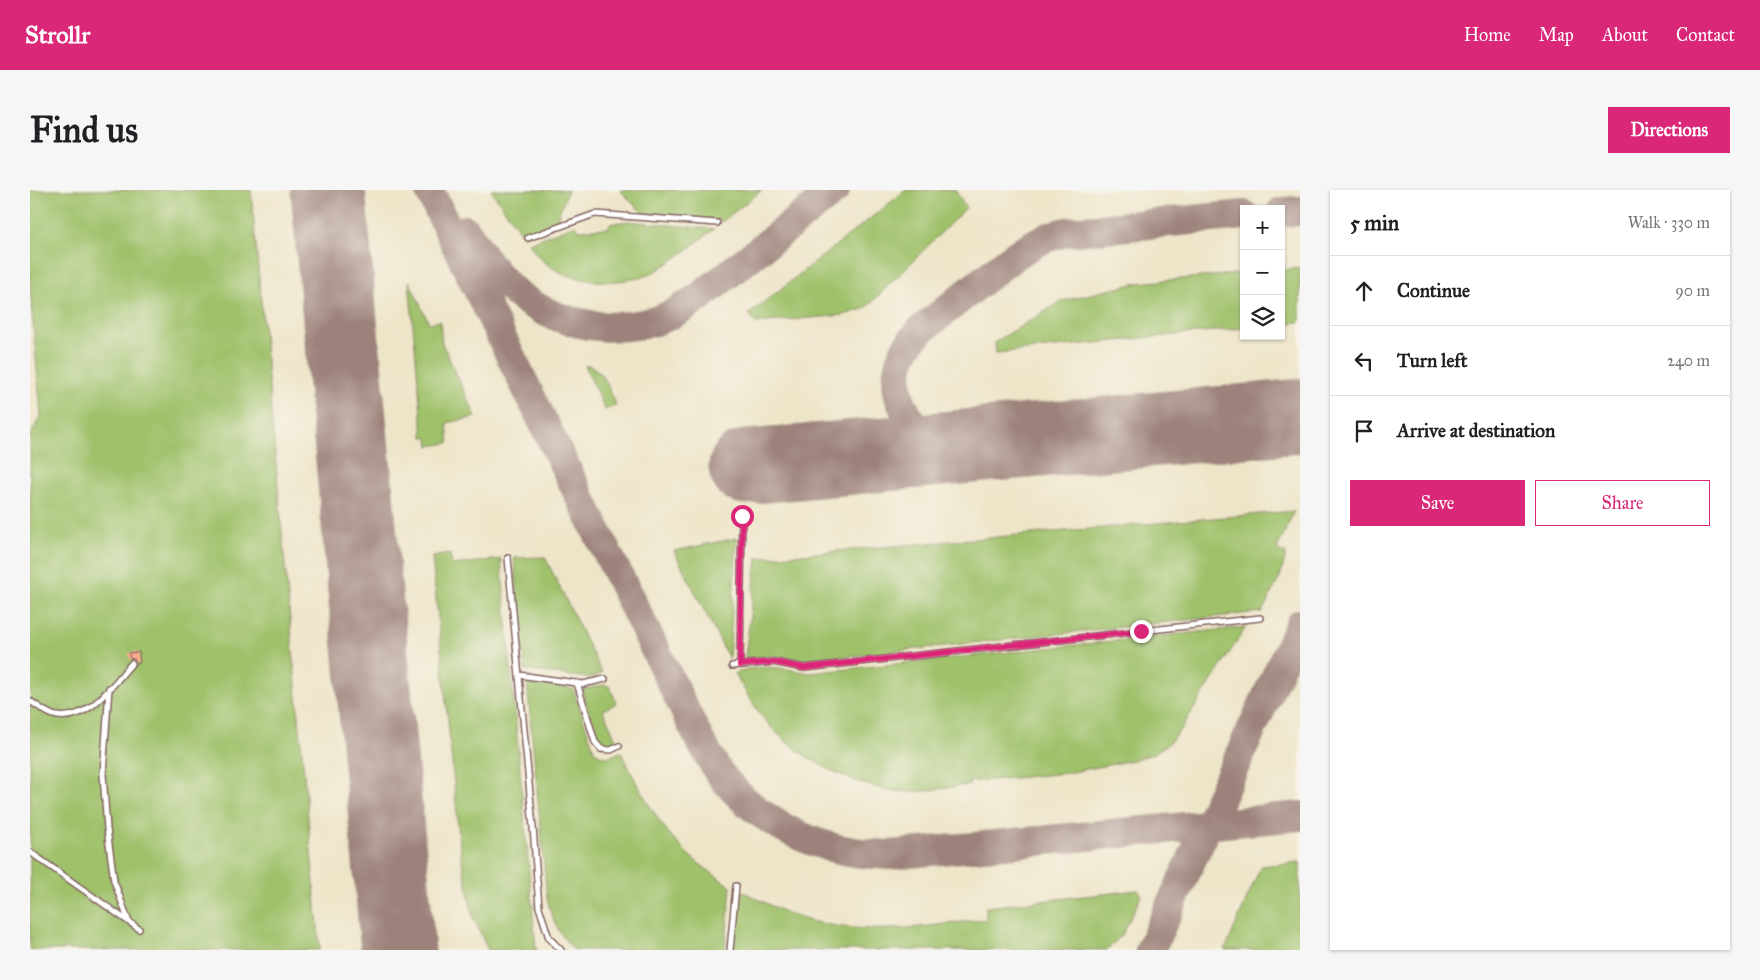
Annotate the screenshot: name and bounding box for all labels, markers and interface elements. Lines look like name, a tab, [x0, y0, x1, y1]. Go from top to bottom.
text: Strollr	[25, 20, 90, 50]
text: Home	[1464, 24, 1511, 46]
text: Map	[1539, 24, 1574, 46]
text: About	[1602, 24, 1648, 46]
text: Contact	[1676, 24, 1735, 46]
button: Directions	[1608, 107, 1730, 153]
text: Find us	[30, 109, 138, 152]
map controls	[1240, 205, 1285, 340]
button: +	[1240, 205, 1285, 250]
text: 5 min	[1350, 210, 1399, 236]
text: Walk · 330 m	[1628, 213, 1710, 232]
button: −	[1240, 250, 1285, 295]
icon: ahead	[1350, 277, 1378, 305]
text: Continue	[1397, 279, 1470, 302]
text: 90 m	[1675, 281, 1710, 300]
button: layers	[1240, 295, 1285, 340]
icon: left	[1350, 347, 1378, 375]
text: Turn left	[1397, 349, 1467, 372]
text: 240 m	[1667, 351, 1710, 370]
icon: arrive	[1350, 417, 1378, 445]
text: Arrive at destination	[1397, 419, 1555, 442]
button: Save	[1350, 480, 1525, 526]
button: Share	[1535, 480, 1710, 526]
route start	[731, 505, 754, 528]
route end	[1130, 620, 1153, 643]

